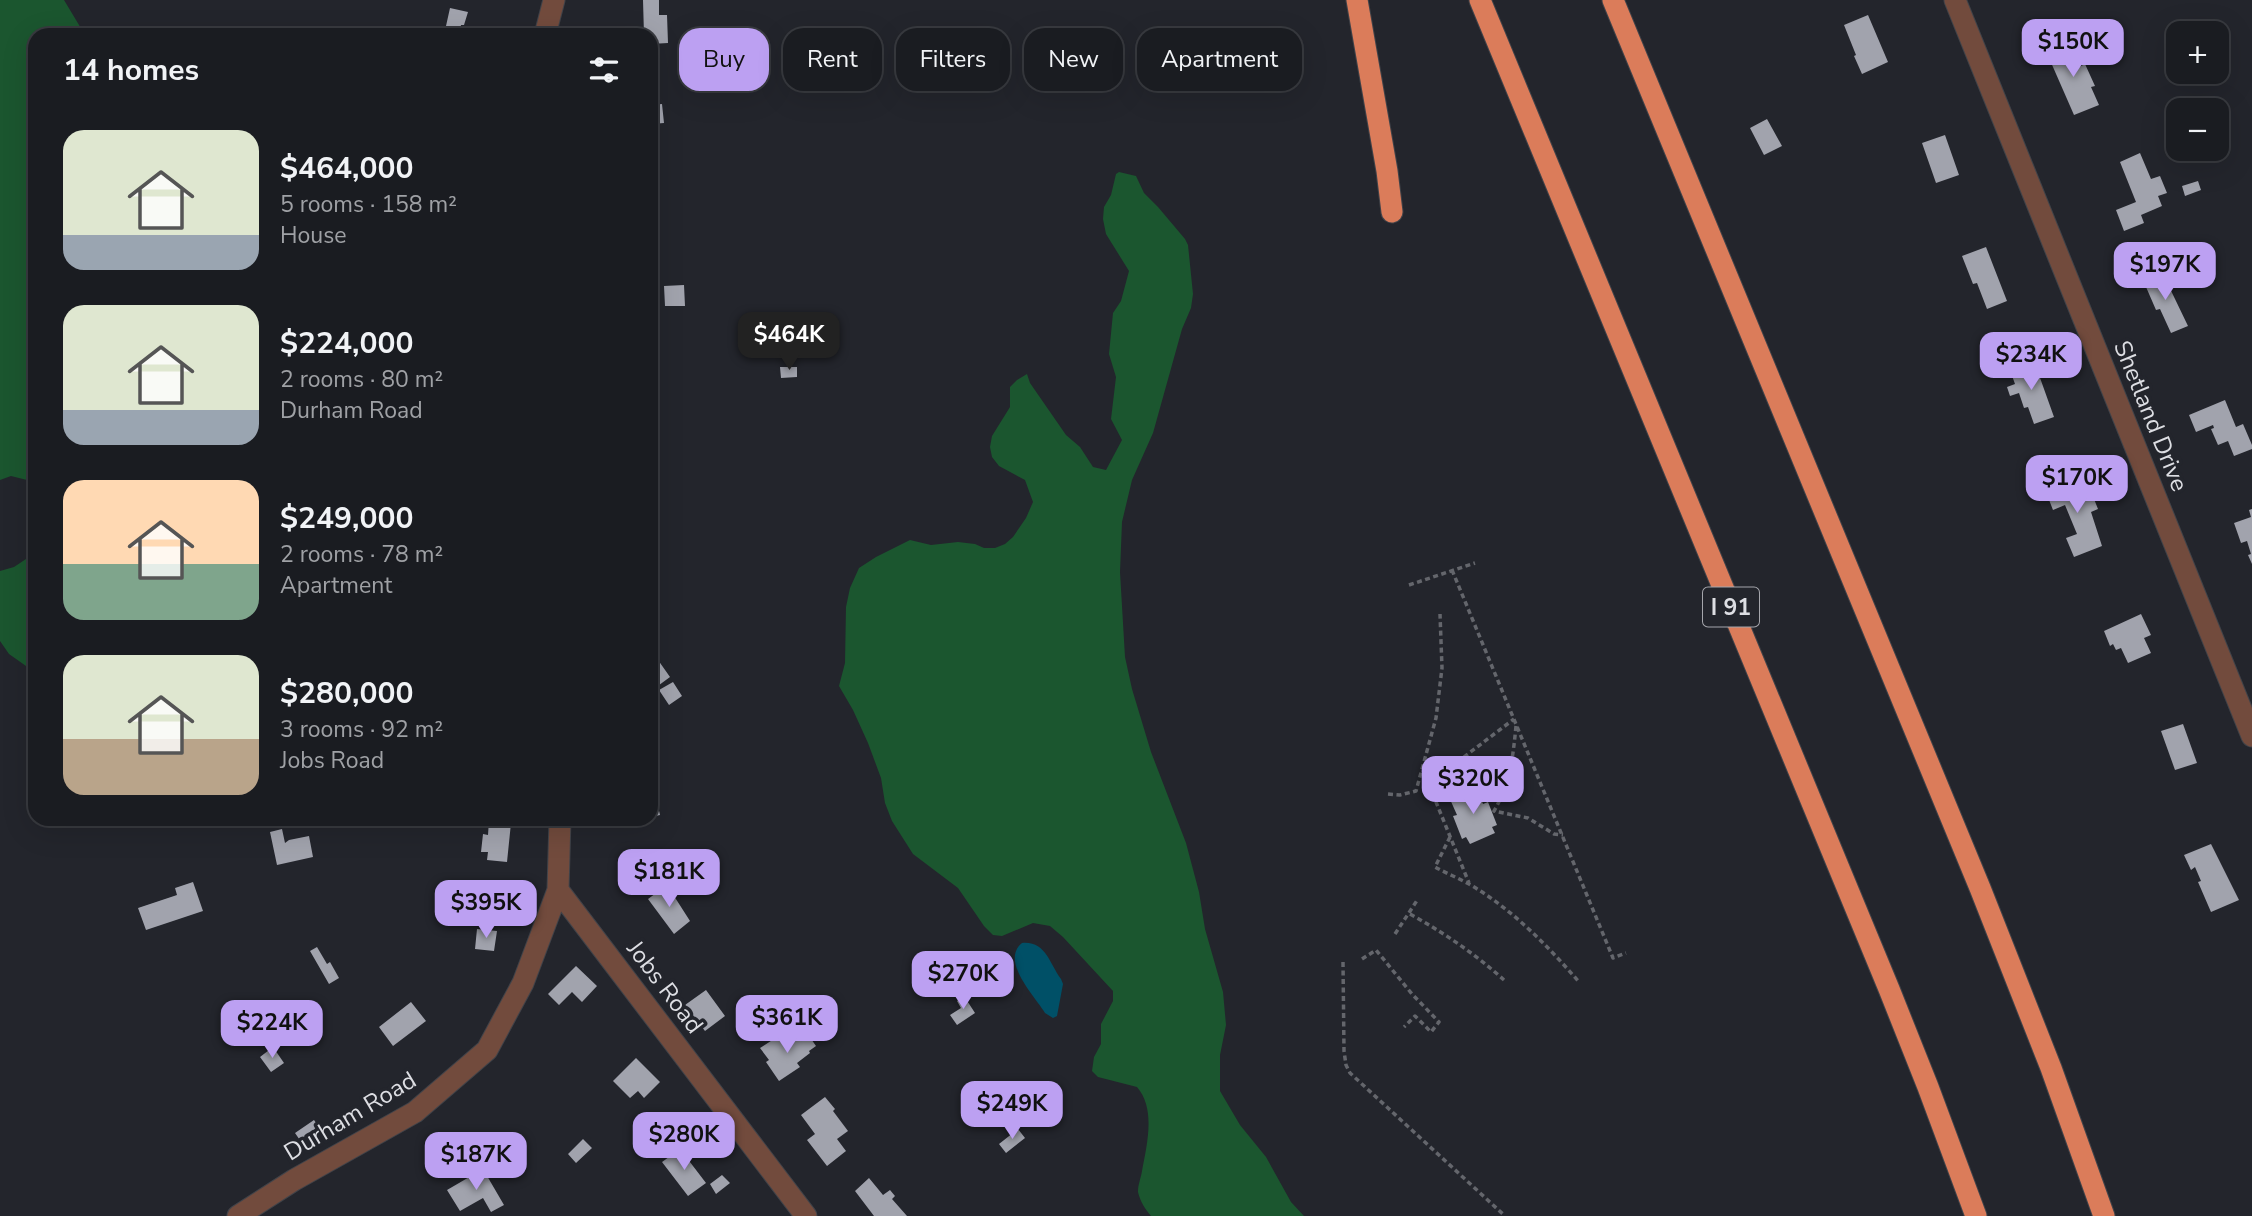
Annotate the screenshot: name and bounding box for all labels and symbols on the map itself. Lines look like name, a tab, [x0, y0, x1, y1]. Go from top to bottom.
pin: $150K	[2024, 20, 2122, 79]
pin: $197K	[2116, 243, 2214, 302]
pin: $464K	[740, 312, 838, 372]
pin: $234K	[1982, 332, 2080, 392]
street label: Shetland Drive	[2106, 336, 2196, 496]
pin: $170K	[2028, 456, 2126, 515]
road number: I 91	[1703, 587, 1759, 626]
pin: $320K	[1424, 756, 1522, 816]
pin: $181K	[620, 850, 718, 909]
pin: $395K	[437, 880, 535, 940]
street label: Jobs Road	[619, 933, 710, 1040]
pin: $270K	[914, 951, 1012, 1011]
pin: $361K	[738, 996, 836, 1055]
pin: $224K	[223, 1000, 321, 1060]
street label: Durham Road	[278, 1064, 422, 1168]
pin: $249K	[963, 1082, 1061, 1141]
pin: $280K	[635, 1112, 733, 1172]
pin: $187K	[427, 1132, 525, 1192]

